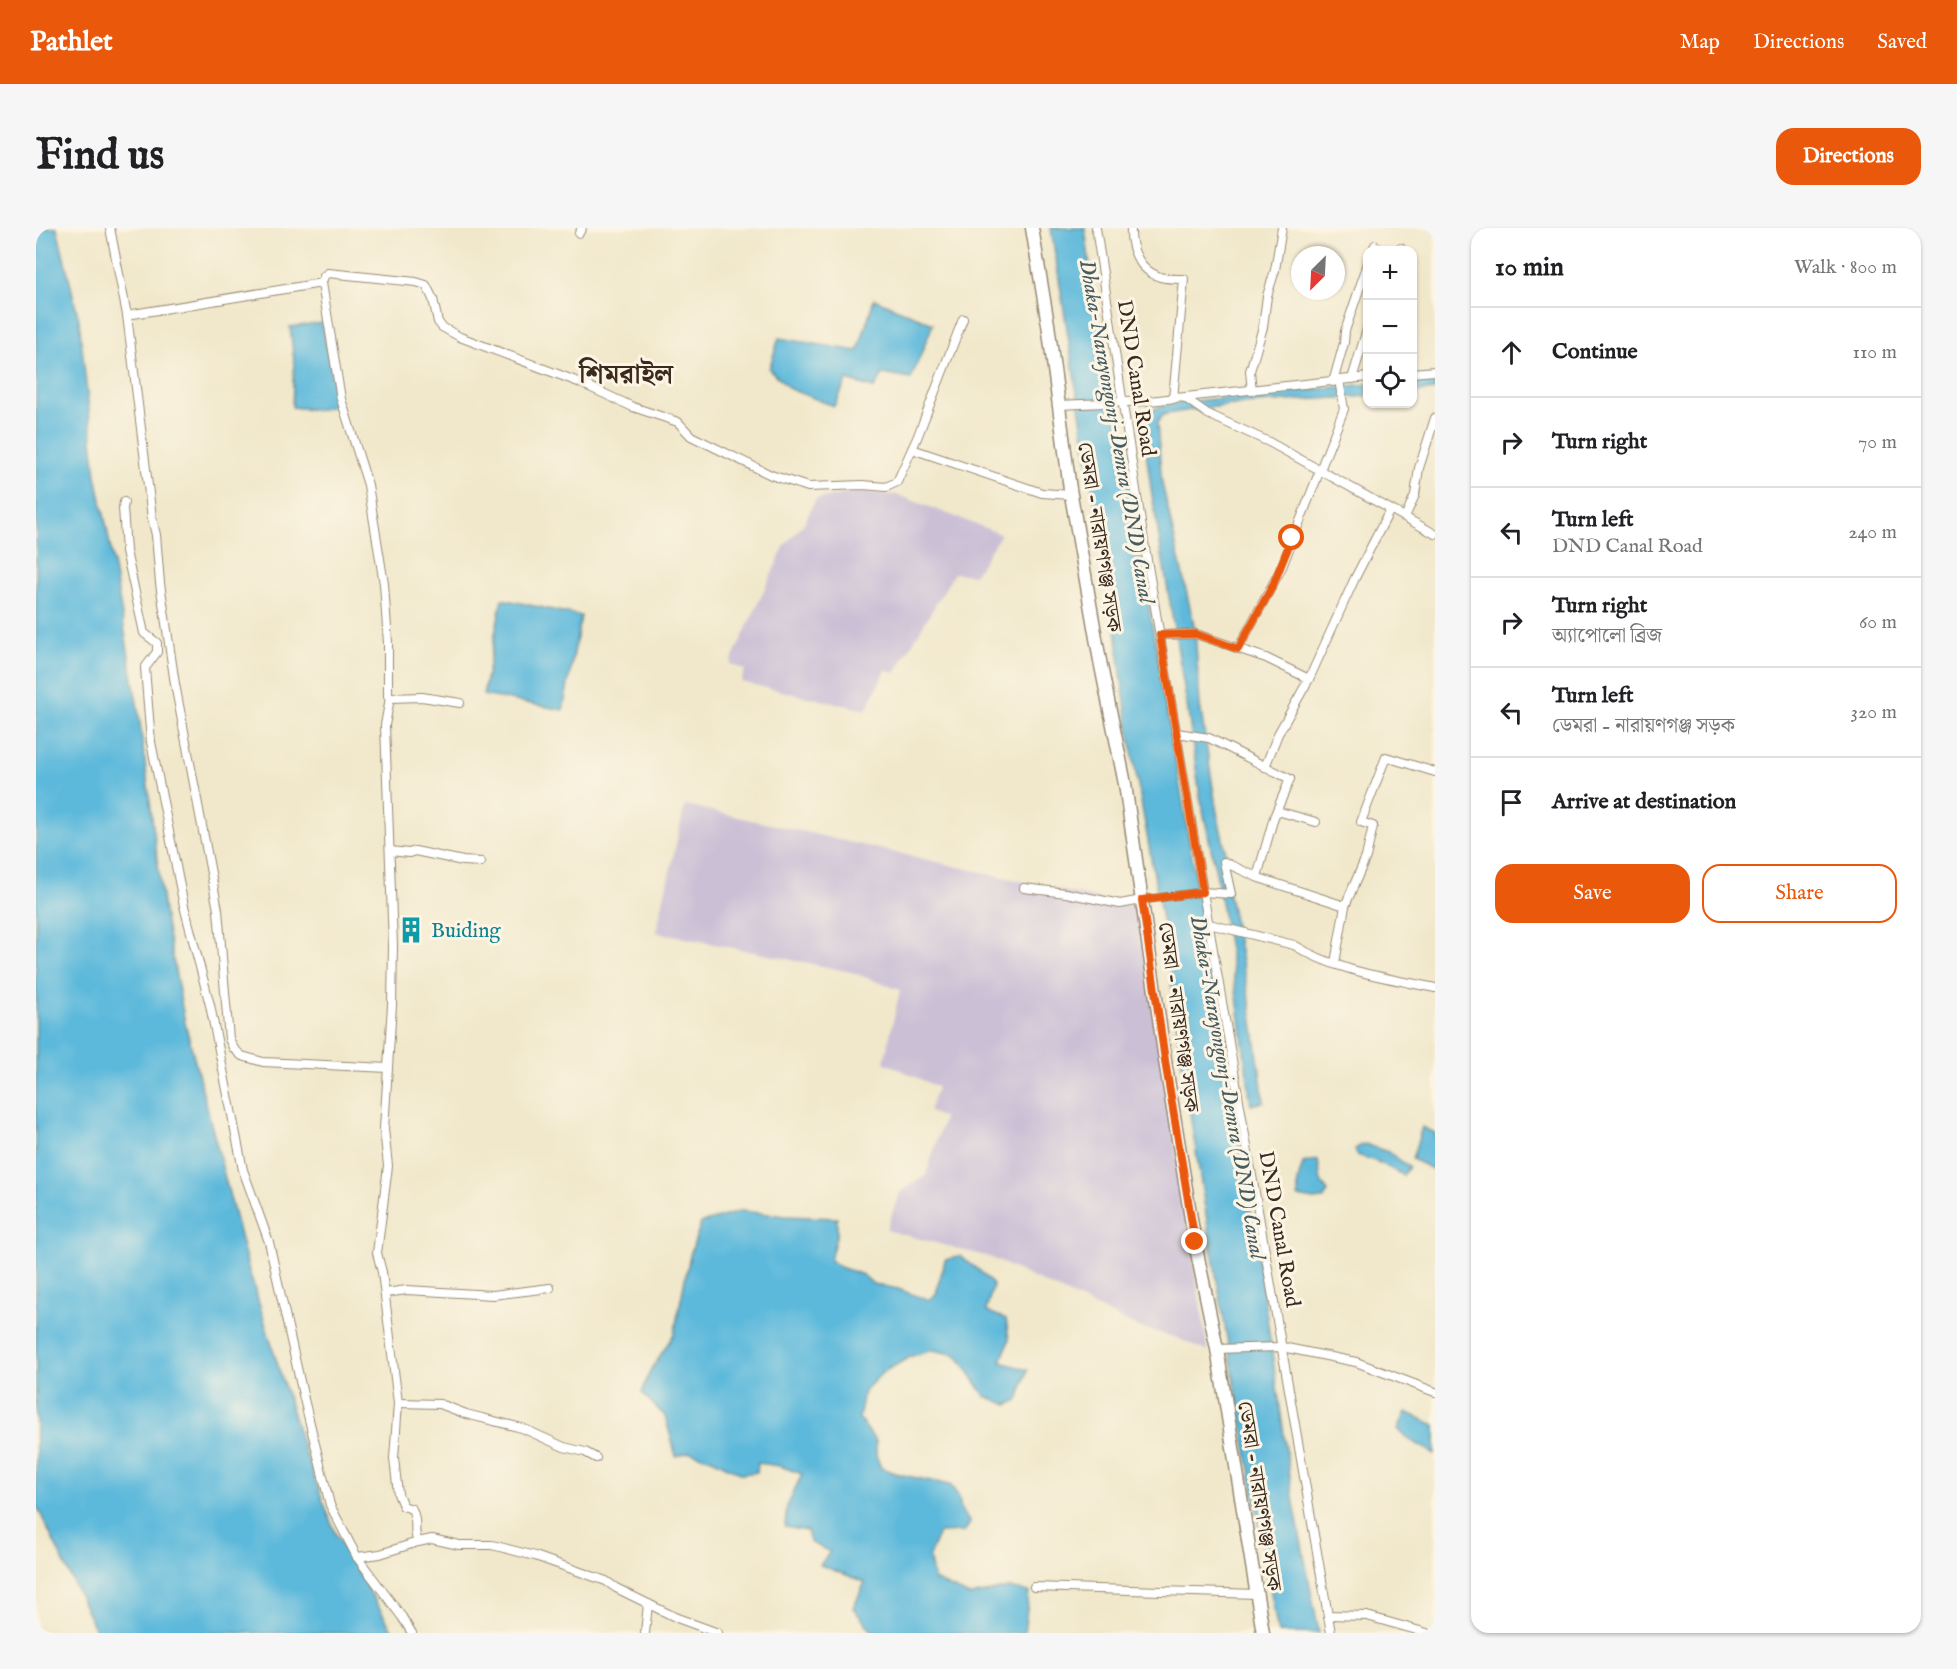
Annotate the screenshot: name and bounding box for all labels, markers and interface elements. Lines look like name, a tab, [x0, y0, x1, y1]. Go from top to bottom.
text: Pathlet	[30, 25, 113, 60]
text: Map	[1680, 29, 1720, 56]
text: Directions	[1753, 29, 1844, 56]
text: Saved	[1877, 29, 1927, 56]
button: Directions	[1776, 128, 1921, 185]
text: Find us	[36, 130, 164, 183]
north arrow	[1291, 246, 1345, 300]
map controls	[1363, 246, 1417, 408]
button: +	[1363, 246, 1417, 300]
text: 10 min	[1495, 251, 1564, 284]
text: Walk · 800 m	[1794, 255, 1897, 280]
water label: Dhaka-Narayongonj-Demra (DND) Canal	[1072, 257, 1160, 607]
street label: DND Canal Road	[1110, 298, 1161, 459]
button: −	[1363, 300, 1417, 354]
icon: ahead	[1495, 336, 1528, 369]
text: Continue	[1552, 338, 1638, 366]
text: 110 m	[1853, 340, 1897, 365]
button: locate	[1363, 354, 1417, 408]
district label: শিমরাইল	[578, 357, 675, 393]
icon: right	[1495, 426, 1528, 459]
text: Turn right	[1552, 428, 1647, 456]
text: 70 m	[1858, 430, 1897, 455]
street label: ডেমরা - নারায়ণগঞ্জ সড়ক	[1070, 440, 1127, 635]
text: Turn left	[1552, 506, 1634, 534]
icon: left	[1495, 516, 1528, 549]
text: 240 m	[1848, 520, 1897, 545]
route start	[1278, 524, 1304, 550]
text: DND Canal Road	[1552, 534, 1703, 559]
text: Turn right	[1552, 592, 1647, 620]
icon: right	[1495, 606, 1528, 639]
text: 60 m	[1859, 610, 1897, 635]
text: অ্যাপোলো ব্রিজ	[1552, 624, 1662, 649]
text: Turn left	[1552, 682, 1634, 710]
icon: left	[1495, 696, 1528, 729]
text: 320 m	[1851, 700, 1897, 725]
text: ডেমরা - নারায়ণগঞ্জ সড়ক	[1552, 714, 1735, 739]
icon: arrive	[1495, 786, 1528, 819]
text: Arrive at destination	[1552, 788, 1736, 816]
button: Save	[1495, 864, 1690, 923]
button: Share	[1702, 864, 1897, 923]
water label: Dhaka-Narayongonj-Demra (DND) Canal	[1183, 913, 1271, 1263]
building icon: Buiding	[396, 915, 426, 945]
place label: Buiding	[431, 918, 501, 945]
street label: ডেমরা - নারায়ণগঞ্জ সড়ক	[1151, 920, 1204, 1115]
street label: DND Canal Road	[1251, 1149, 1306, 1310]
route end	[1181, 1228, 1207, 1254]
street label: ডেমরা - নারায়ণগঞ্জ সড়ক	[1230, 1399, 1287, 1594]

